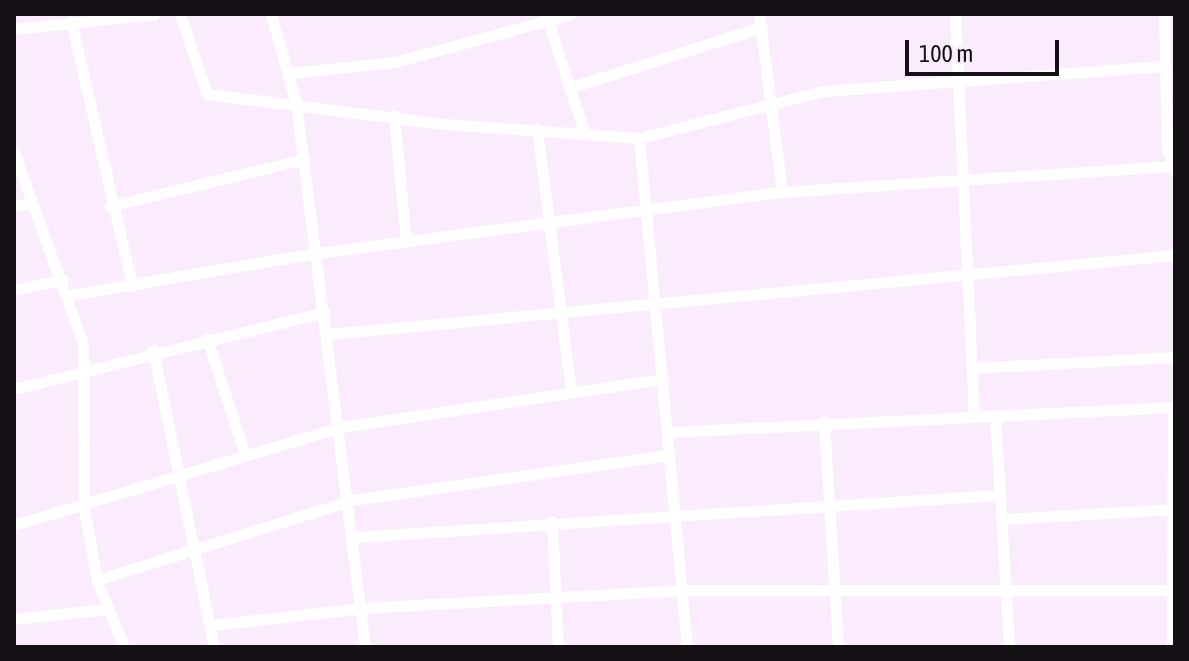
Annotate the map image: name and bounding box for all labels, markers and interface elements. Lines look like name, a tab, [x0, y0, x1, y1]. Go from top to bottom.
scale bar	[909, 24, 1063, 74]
text: 100 m	[919, 40, 973, 67]

